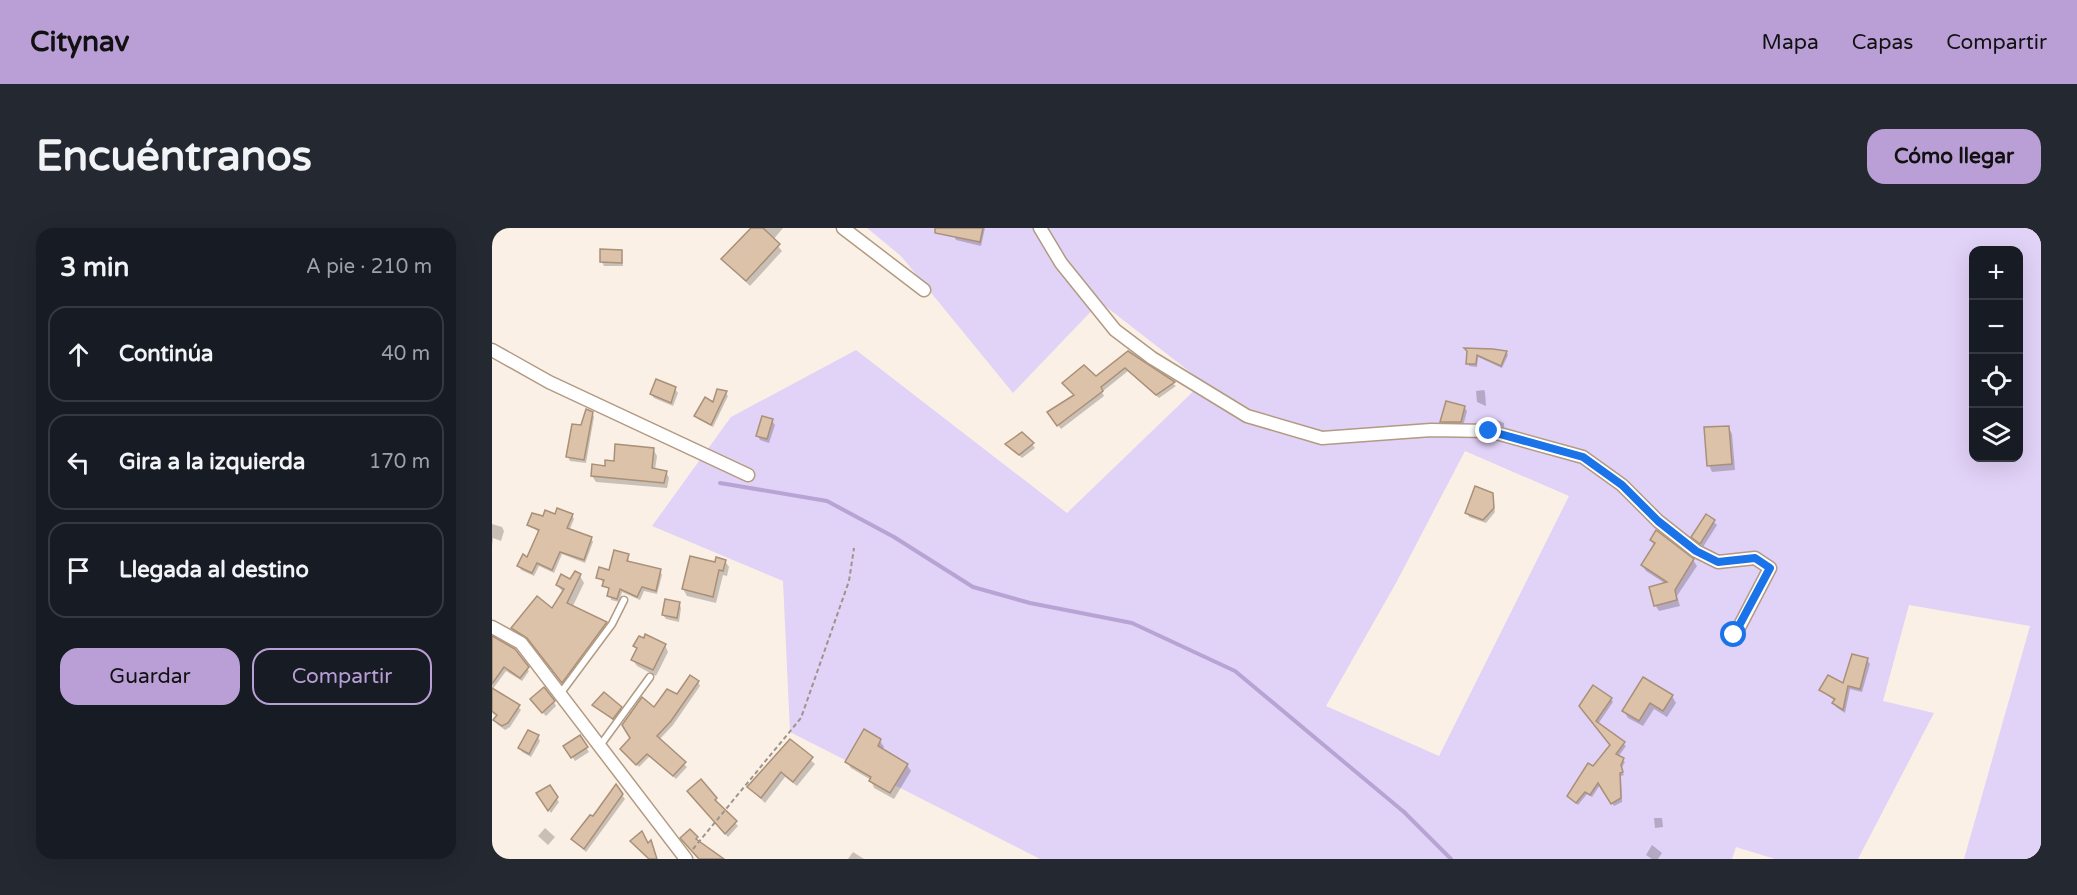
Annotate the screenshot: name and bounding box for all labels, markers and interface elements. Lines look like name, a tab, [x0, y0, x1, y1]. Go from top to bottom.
text: Citynav	[30, 25, 129, 59]
text: Mapa	[1762, 30, 1819, 55]
text: Capas	[1852, 30, 1913, 55]
text: Compartir	[1946, 30, 2047, 55]
button: Cómo llegar	[1867, 129, 2041, 184]
text: Encuéntranos	[36, 131, 312, 182]
map controls	[1969, 246, 2023, 462]
button: +	[1969, 246, 2023, 300]
text: 3 min	[60, 252, 129, 283]
text: A pie · 210 m	[306, 255, 432, 279]
button: −	[1969, 300, 2023, 354]
icon: ahead	[62, 338, 95, 371]
text: Continúa	[119, 341, 213, 367]
text: 40 m	[381, 342, 430, 366]
button: locate	[1969, 354, 2023, 408]
button: layers	[1969, 408, 2023, 462]
route end	[1475, 417, 1501, 443]
icon: left	[62, 446, 95, 479]
text: Gira a la izquierda	[119, 449, 305, 475]
text: 170 m	[369, 450, 430, 474]
icon: arrive	[62, 554, 95, 587]
text: Llegada al destino	[119, 557, 309, 583]
route start	[1720, 621, 1746, 647]
button: Guardar	[60, 648, 240, 705]
button: Compartir	[252, 648, 432, 705]

